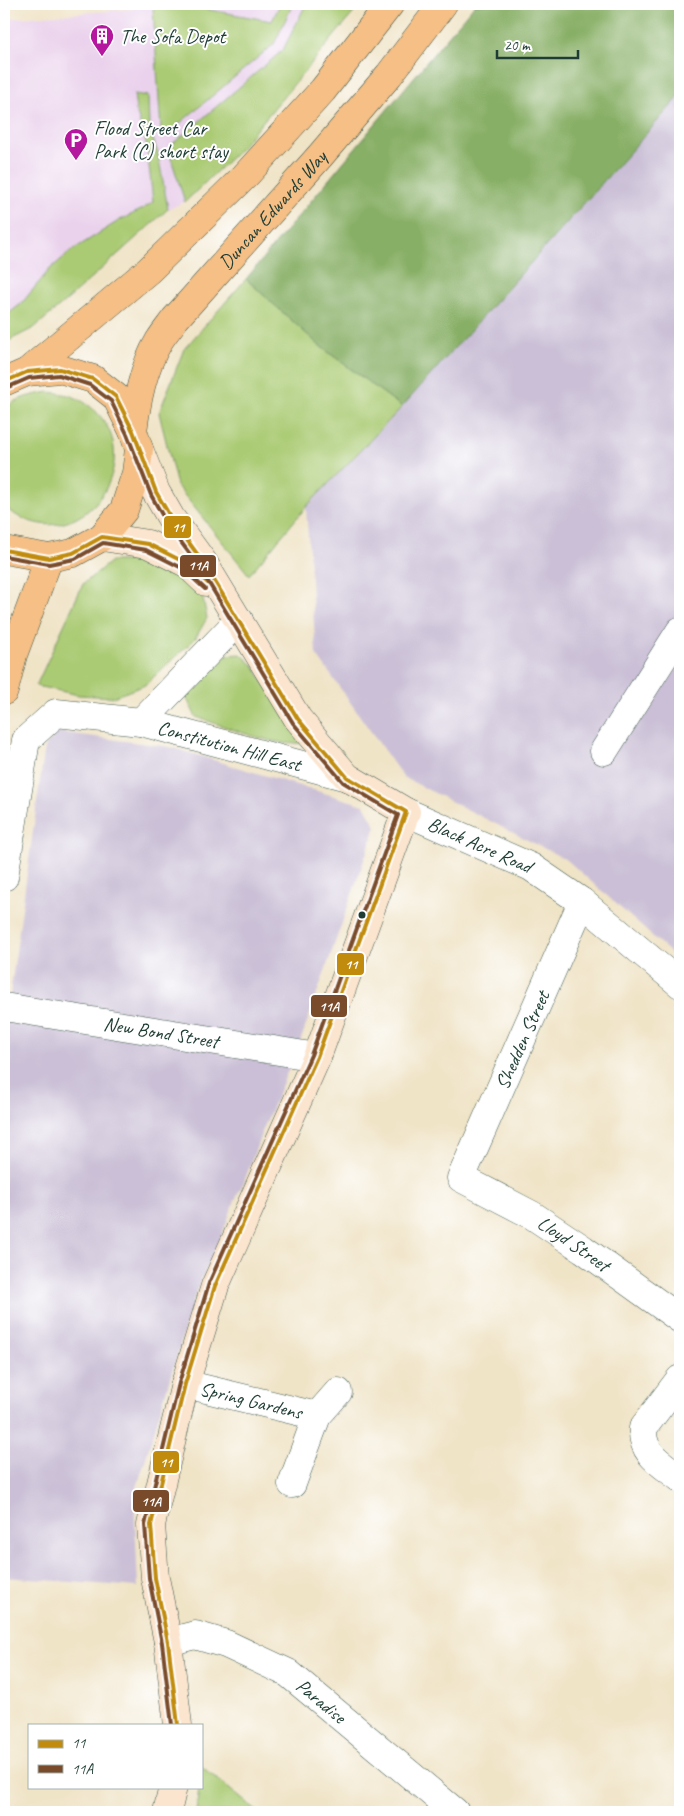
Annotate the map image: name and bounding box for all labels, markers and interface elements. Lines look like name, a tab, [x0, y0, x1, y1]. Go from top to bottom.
building icon: The Sofa Depot	[89, 23, 115, 57]
place label: The Sofa Depot	[120, 24, 227, 49]
scale bar	[497, 28, 578, 60]
text: 20 m	[504, 36, 531, 55]
place label: Flood Street Car Park (C) short stay	[94, 116, 230, 164]
parking icon: Flood Street Car Park (C) short stay	[63, 127, 89, 161]
street label: Duncan Edwards Way	[213, 144, 334, 274]
line badge: 11	[163, 515, 192, 539]
text: 11	[172, 519, 186, 536]
line badge: 11A	[179, 554, 217, 578]
text: 11A	[188, 557, 209, 574]
street label: Constitution Hill East	[155, 715, 306, 778]
street label: Black Acre Road	[424, 811, 539, 880]
unlabelled marker	[357, 910, 367, 920]
line badge: 11	[336, 952, 365, 976]
text: 11	[345, 956, 359, 973]
street label: Shedden Street	[490, 985, 556, 1093]
line badge: 11A	[310, 994, 348, 1018]
text: 11A	[319, 998, 340, 1015]
street label: New Bond Street	[102, 1011, 223, 1055]
street label: Lloyd Street	[533, 1210, 617, 1279]
street label: Spring Gardens	[197, 1376, 307, 1425]
line badge: 11	[152, 1450, 180, 1474]
text: 11	[160, 1454, 174, 1471]
line badge: 11A	[132, 1489, 170, 1513]
text: 11A	[141, 1493, 162, 1510]
street label: Paradise	[291, 1673, 352, 1730]
legend	[28, 1724, 202, 1788]
text: 11	[72, 1734, 87, 1753]
text: 11A	[72, 1760, 95, 1779]

